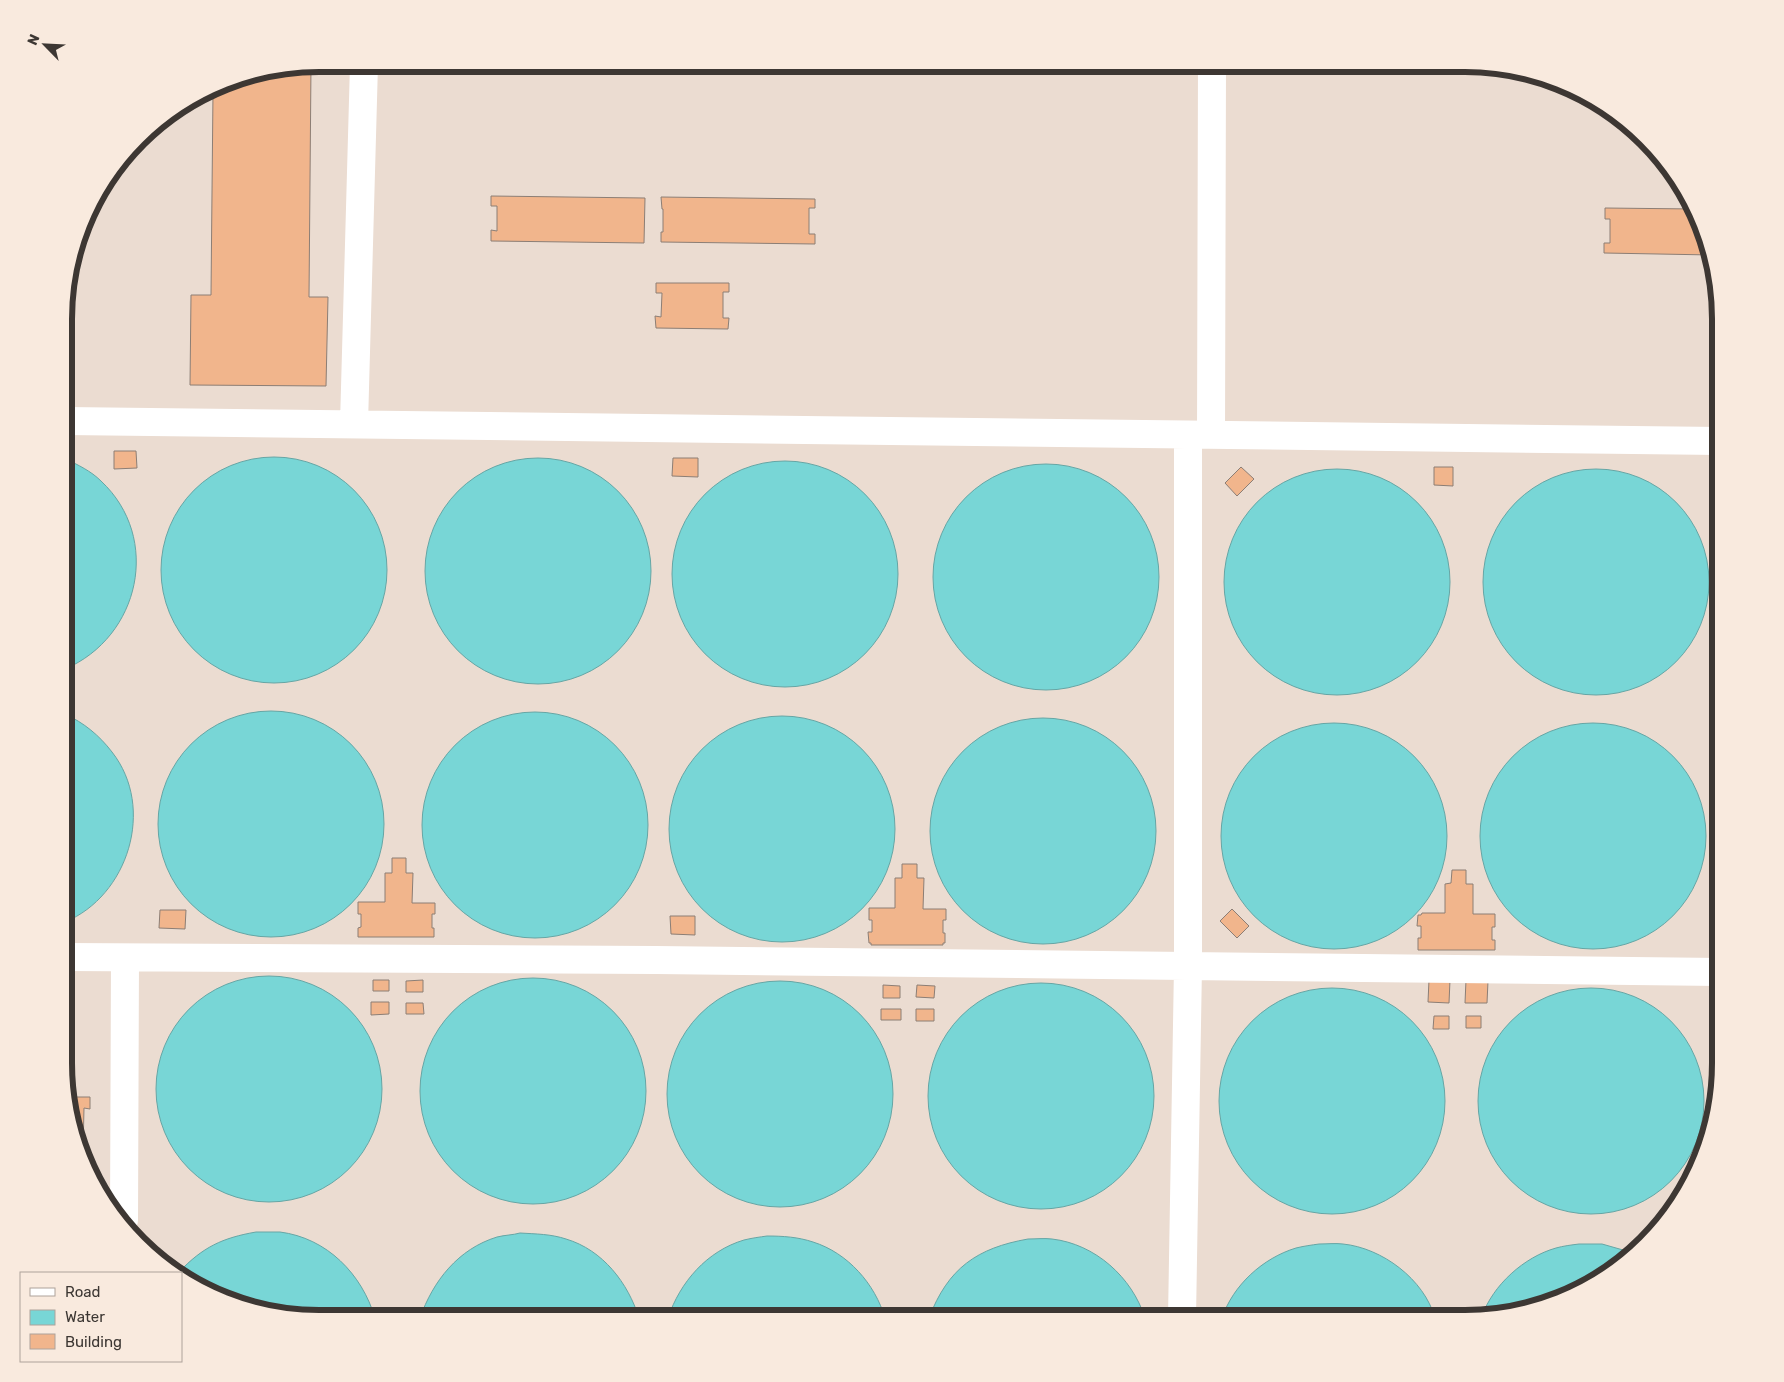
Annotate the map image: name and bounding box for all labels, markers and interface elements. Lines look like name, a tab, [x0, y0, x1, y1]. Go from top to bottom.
north arrow	[20, 20, 70, 70]
text: N	[24, 32, 43, 48]
legend	[20, 1272, 182, 1362]
text: Road	[65, 1283, 101, 1301]
text: Water	[65, 1308, 105, 1326]
text: Building	[65, 1333, 122, 1351]

